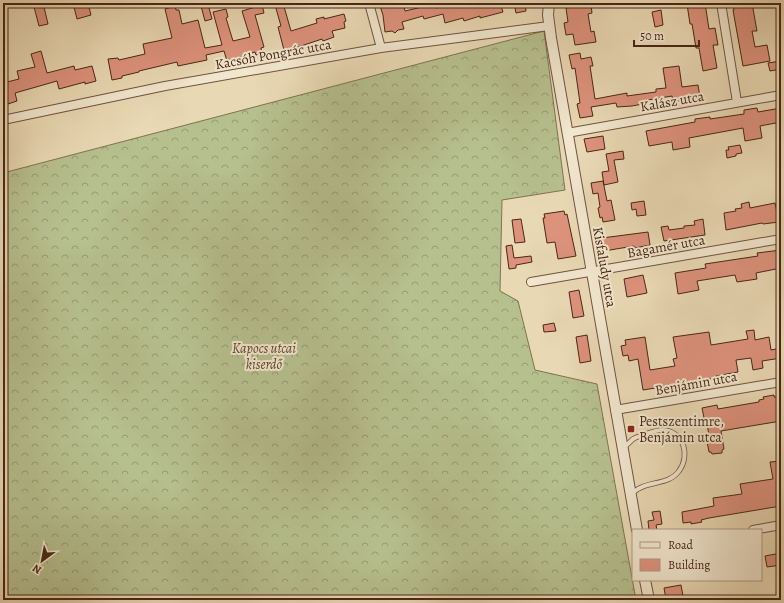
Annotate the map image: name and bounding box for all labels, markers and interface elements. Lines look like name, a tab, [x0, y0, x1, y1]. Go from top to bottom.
scale bar	[634, 22, 699, 48]
text: 50 m	[640, 28, 664, 44]
street label: Kacsóh Pongrác utca	[213, 35, 333, 74]
street label: Kalász utca	[639, 86, 706, 116]
street label: Kisfaludy utca	[588, 225, 621, 309]
street label: Bagamér utca	[626, 230, 707, 263]
park label: Kapocs utcai kiserdő	[232, 339, 296, 374]
street label: Benjámin utca	[654, 367, 739, 400]
place label: Pestszentimre, Benjámin utca	[639, 412, 724, 447]
marker: Pestszentimre, Benjámin utca	[626, 424, 636, 434]
legend	[632, 529, 762, 581]
text: Road	[668, 537, 694, 553]
north arrow	[22, 541, 62, 581]
text: Building	[668, 557, 710, 573]
text: N	[30, 561, 44, 578]

